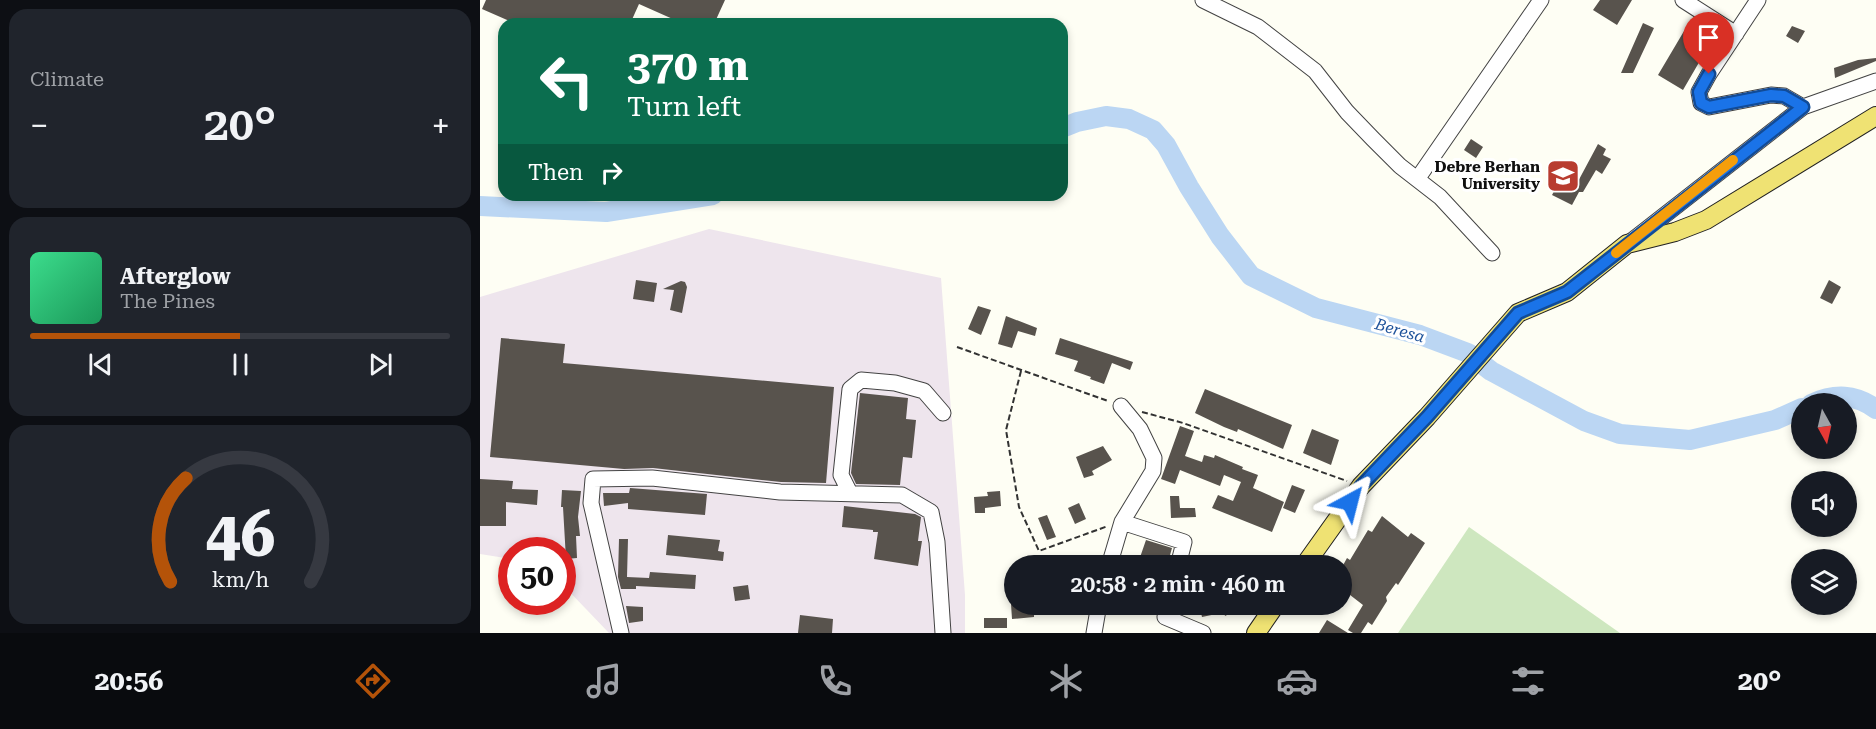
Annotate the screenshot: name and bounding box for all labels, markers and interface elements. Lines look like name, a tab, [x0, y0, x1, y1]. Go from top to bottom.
pin	[1683, 12, 1734, 74]
icon: arrive	[1692, 21, 1725, 54]
text: 370 m	[627, 41, 749, 90]
icon: left	[528, 42, 606, 120]
text: Climate	[30, 67, 104, 91]
text: Turn left	[627, 91, 741, 123]
text: 20°	[204, 98, 276, 151]
text: −	[30, 106, 48, 145]
text: +	[432, 106, 450, 145]
icon: right	[595, 156, 628, 189]
place label: Debre Berhan University	[1434, 158, 1540, 193]
school or university icon: Debre Berhan University	[1545, 158, 1581, 194]
text: Then	[528, 160, 583, 185]
text: Afterglow	[120, 264, 231, 289]
text: The Pines	[120, 289, 215, 313]
water label: Beresa	[1372, 314, 1427, 347]
icon: previous	[84, 348, 117, 381]
icon: pause	[224, 348, 257, 381]
icon: next	[364, 348, 397, 381]
north arrow	[1791, 393, 1857, 459]
map controls	[1791, 393, 1857, 615]
position arrow	[1318, 470, 1382, 534]
button: sound	[1791, 471, 1857, 537]
text: 46	[205, 498, 275, 571]
speed limit sign: 50	[498, 537, 576, 615]
button: layers	[1791, 549, 1857, 615]
text: km/h	[211, 567, 269, 592]
text: 20:58 · 2 min · 460 m	[1071, 572, 1285, 597]
icon: directions	[352, 660, 394, 702]
icon: music	[583, 660, 625, 702]
icon: phone	[814, 660, 856, 702]
icon: climate	[1045, 660, 1087, 702]
icon: car	[1276, 660, 1318, 702]
icon: filters	[1507, 660, 1549, 702]
text: 20:56	[94, 665, 163, 697]
text: 20°	[1738, 665, 1782, 697]

